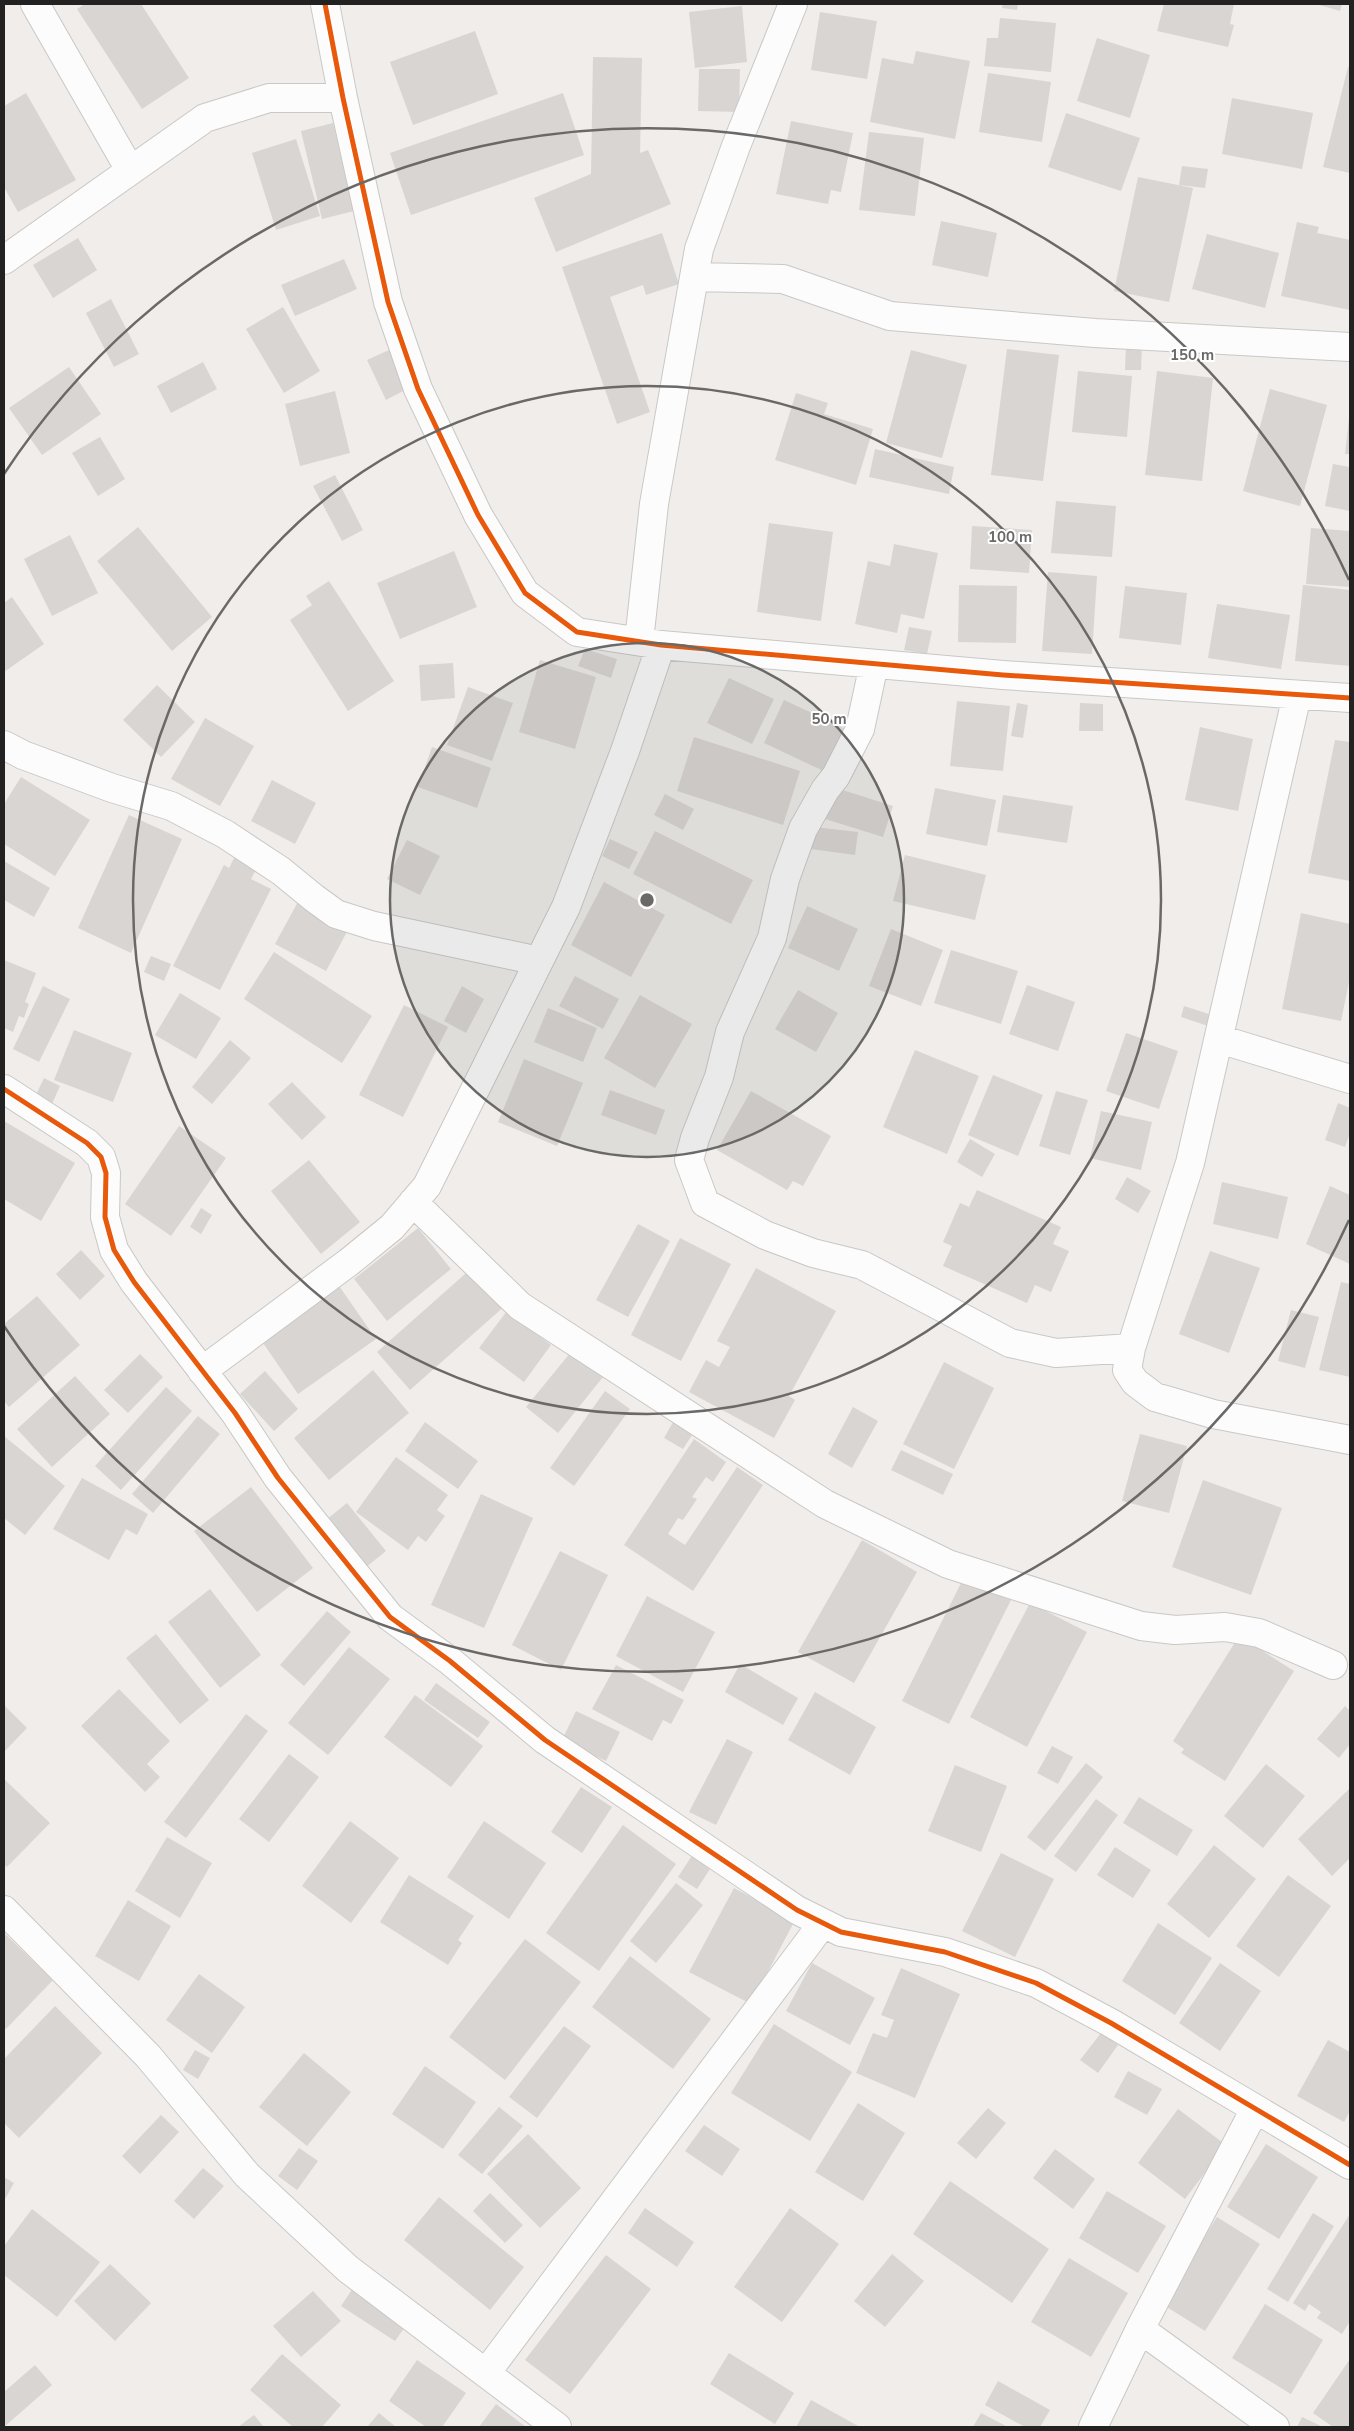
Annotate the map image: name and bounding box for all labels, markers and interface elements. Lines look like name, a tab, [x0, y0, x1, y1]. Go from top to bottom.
text: 150 m	[1170, 345, 1214, 365]
text: 100 m	[988, 527, 1032, 547]
text: 50 m	[811, 709, 847, 729]
centre of rings	[638, 891, 656, 909]

